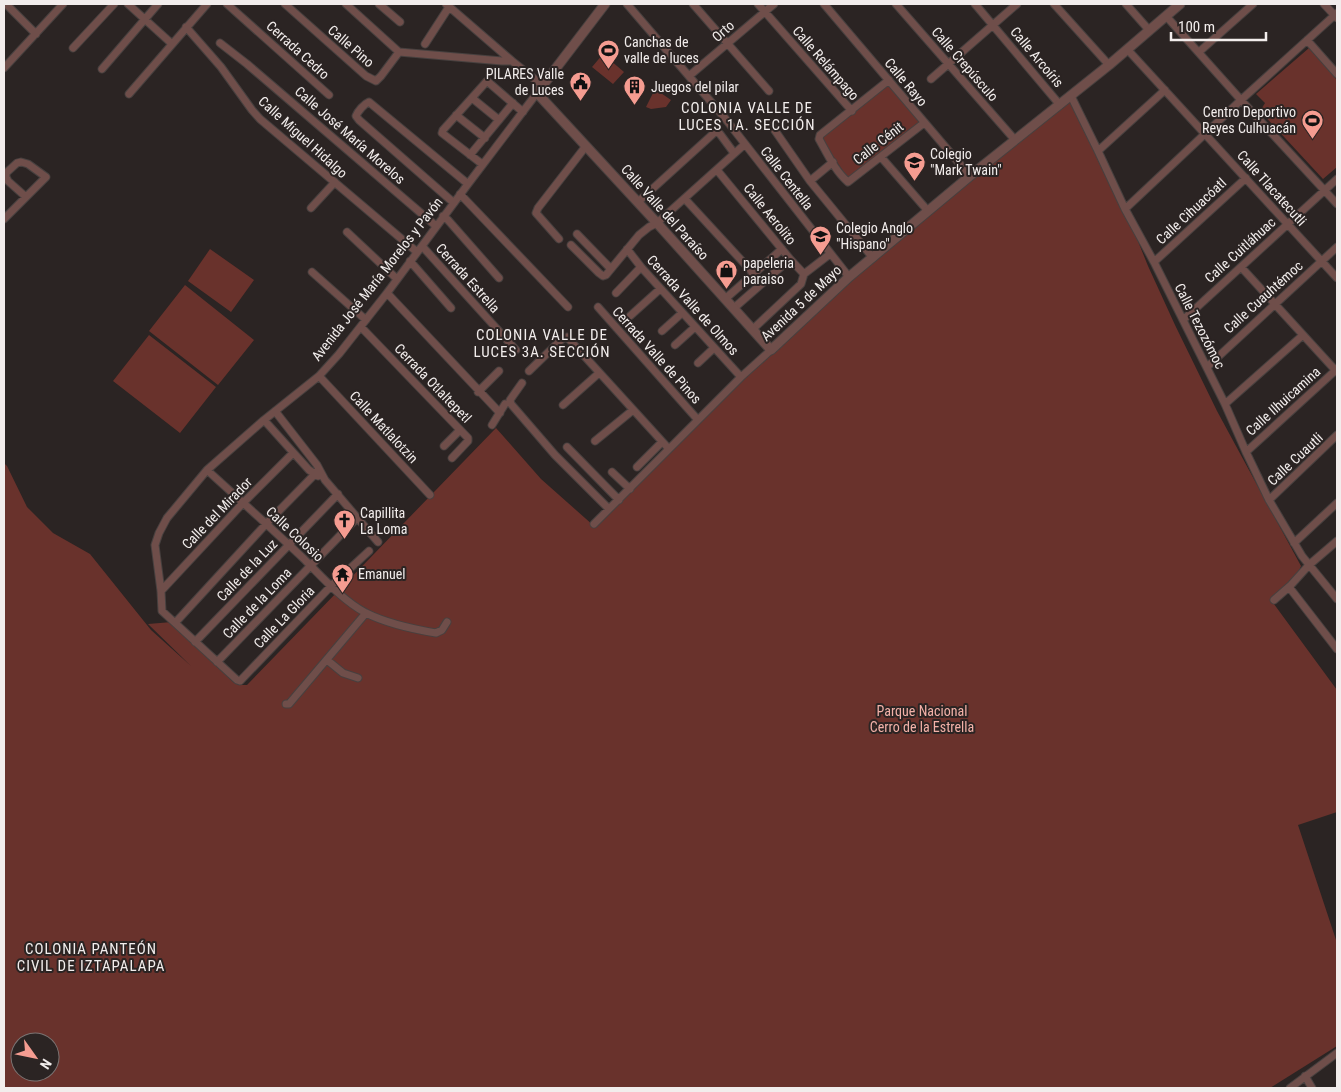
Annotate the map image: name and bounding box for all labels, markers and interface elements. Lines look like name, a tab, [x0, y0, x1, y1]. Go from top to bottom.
scale bar	[1171, 10, 1266, 42]
street label: Orto	[709, 17, 737, 45]
street label: Cerrada Cedro	[263, 18, 333, 82]
text: 100 m	[1178, 18, 1215, 36]
street label: Calle Pino	[325, 22, 377, 70]
street label: Calle Relámpago	[790, 23, 862, 103]
street label: Calle Crepúsculo	[928, 24, 1002, 104]
street label: Calle Arcoíris	[1007, 24, 1067, 90]
place label: Canchas de valle de luces	[624, 34, 699, 66]
sports icon: Canchas de valle de luces	[596, 38, 620, 69]
street label: Calle Rayo	[881, 55, 931, 109]
place label: PILARES Valle de Luces	[486, 66, 564, 98]
public building icon: PILARES Valle de Luces	[568, 70, 592, 101]
building icon: Juegos del pilar	[623, 75, 647, 106]
place label: Juegos del pilar	[651, 79, 739, 95]
street label: Calle José María Morelos	[292, 83, 408, 187]
street label: Calle Miguel Hidalgo	[255, 93, 351, 181]
district label: COLONIA VALLE DE LUCES 1A. SECCIÓN	[678, 99, 816, 134]
place label: Centro Deportivo Reyes Culhuacán	[1202, 104, 1296, 136]
sports icon: Centro Deportivo Reyes Culhuacán	[1300, 108, 1324, 139]
street label: Calle Cénit	[850, 118, 906, 168]
street label: Calle Centella	[757, 143, 817, 213]
place label: Colegio "Mark Twain"	[930, 146, 1002, 178]
street label: Calle Tlacatecutli	[1234, 147, 1310, 229]
school or university icon: Colegio "Mark Twain"	[902, 150, 926, 181]
street label: Calle Valle del Paraíso	[618, 161, 712, 263]
street label: Calle Cihuacóatl	[1153, 175, 1229, 247]
street label: Calle Aerolito	[740, 180, 800, 248]
street label: Avenida José María Morelos y Pavón	[308, 194, 446, 364]
street label: Calle Cuitláhuac	[1201, 214, 1279, 286]
place label: Colegio Anglo "Hispano"	[836, 220, 913, 252]
school or university icon: Colegio Anglo "Hispano"	[808, 224, 832, 255]
street label: Cerrada Estrella	[433, 240, 503, 316]
street label: Cerrada Valle de Olmos	[644, 252, 742, 358]
place label: papeleria paraiso	[743, 255, 794, 287]
street label: Calle Cuauhtémoc	[1220, 257, 1306, 337]
shop icon: papeleria paraiso	[715, 259, 739, 290]
street label: Avenida 5 de Mayo	[758, 262, 844, 344]
street label: Calle Tezozómoc	[1172, 281, 1228, 371]
street label: Cerrada Valle de Pinos	[609, 303, 705, 407]
district label: COLONIA VALLE DE LUCES 3A. SECCIÓN	[473, 326, 611, 361]
street label: Cerrada Otlaltepetl	[391, 340, 475, 426]
street label: Calle Ilhuicamina	[1242, 363, 1324, 439]
street label: Calle Matlalotzin	[347, 388, 421, 466]
street label: Calle Cuautli	[1264, 429, 1326, 489]
street label: Calle del Mirador	[179, 474, 255, 552]
street label: Calle Colosio	[263, 503, 327, 565]
place label: Capillita La Loma	[360, 505, 408, 537]
church icon: Capillita La Loma	[332, 509, 356, 540]
street label: Calle de la Luz	[213, 536, 281, 604]
temple icon: Emanuel	[330, 562, 354, 593]
street label: Calle de la Loma	[219, 564, 295, 642]
place label: Emanuel	[358, 566, 406, 582]
street label: Calle La Gloria	[250, 583, 318, 651]
park label: Parque Nacional Cerro de la Estrella	[870, 703, 974, 735]
district label: COLONIA PANTEÓN CIVIL DE IZTAPALAPA	[17, 940, 165, 975]
north arrow	[10, 1032, 60, 1082]
text: N	[37, 1056, 55, 1072]

